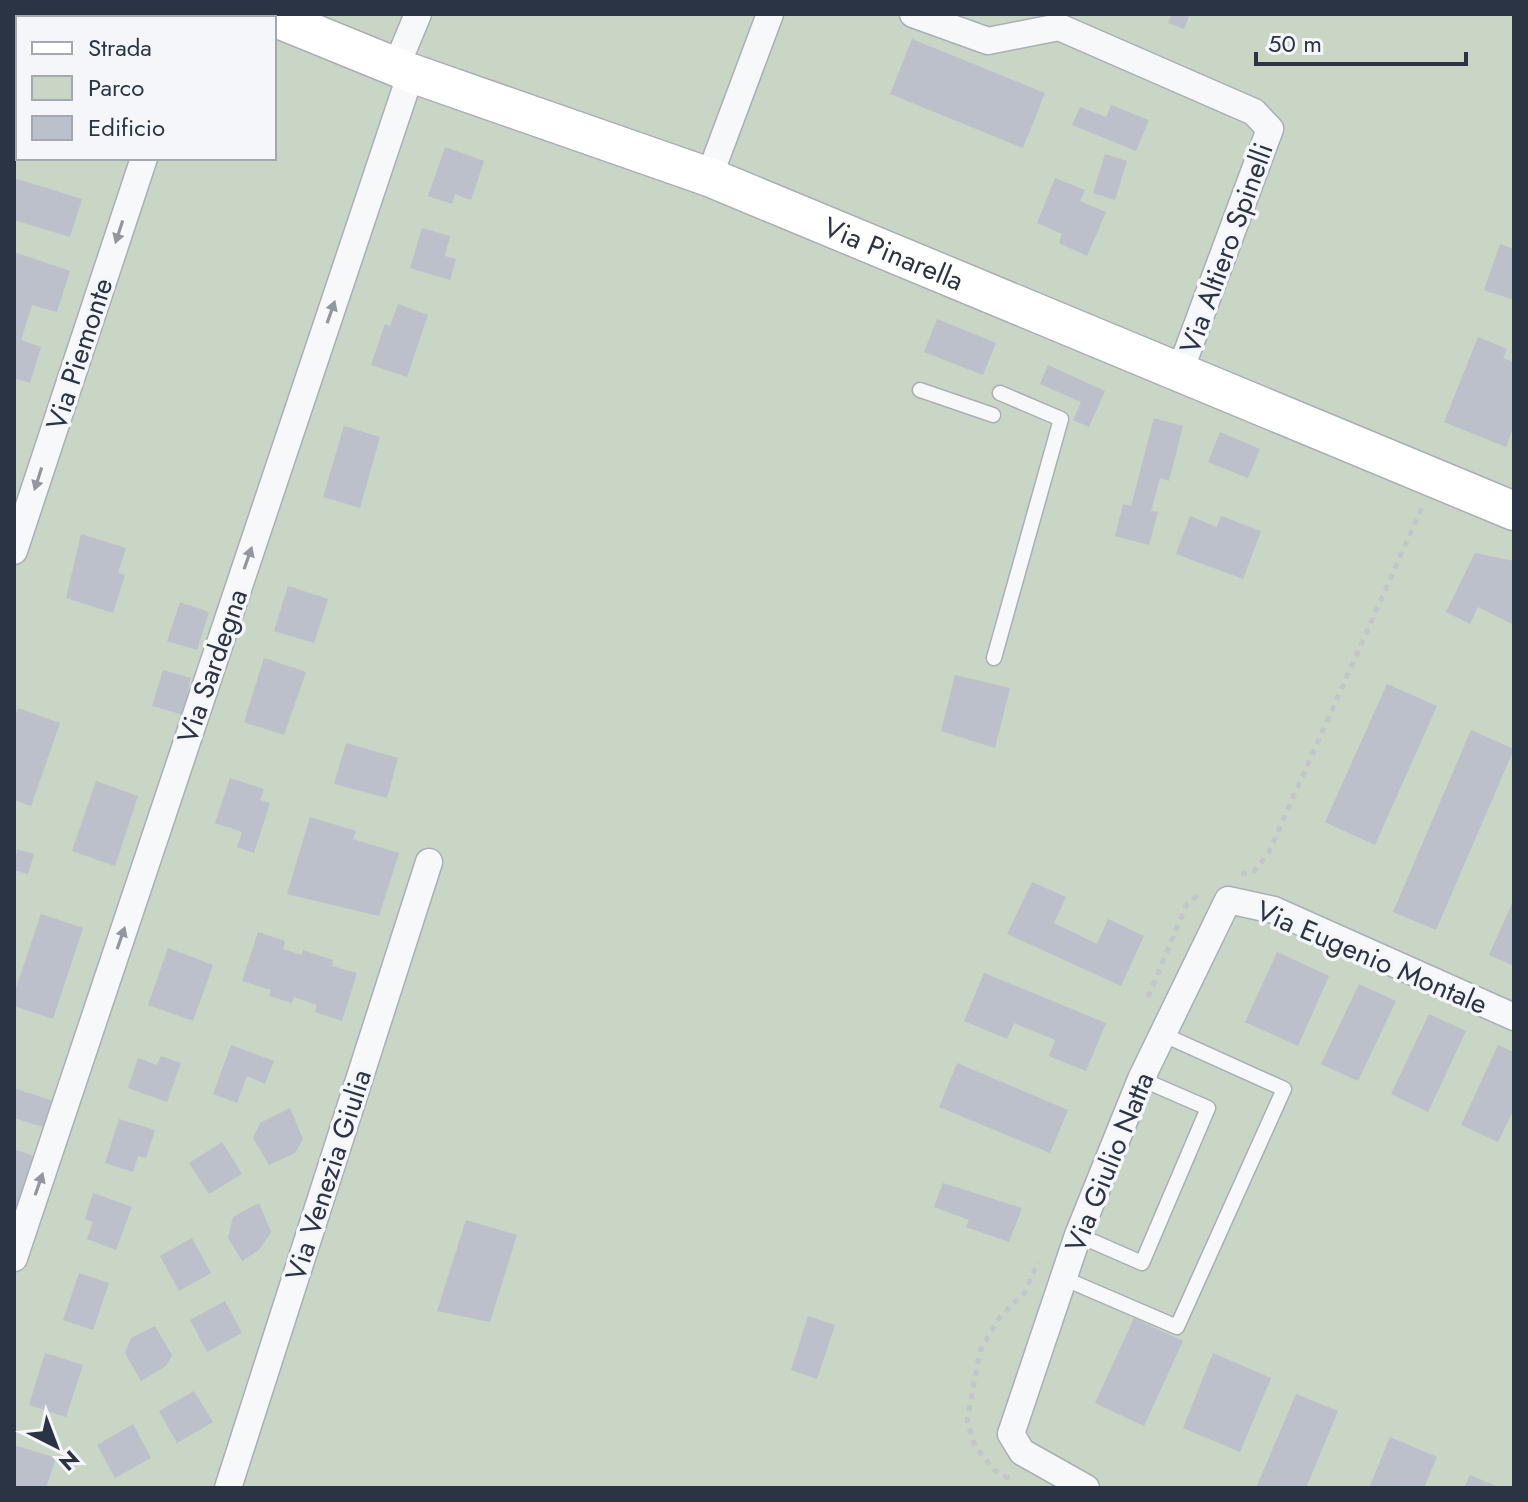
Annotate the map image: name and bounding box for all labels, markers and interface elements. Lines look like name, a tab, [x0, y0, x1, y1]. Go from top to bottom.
legend	[16, 16, 276, 160]
scale bar	[1256, 16, 1466, 66]
text: 50 m	[1268, 26, 1322, 61]
text: Strada	[88, 30, 152, 65]
text: Parco	[88, 70, 144, 105]
text: Edificio	[88, 110, 165, 145]
street label: Via Altiero Spinelli	[1169, 137, 1284, 359]
street label: Via Pinarella	[817, 207, 970, 301]
one-way arrow	[113, 220, 125, 244]
street label: Via Piemonte	[36, 273, 123, 435]
one-way arrow	[325, 299, 337, 323]
one-way arrow	[31, 467, 43, 491]
one-way arrow	[243, 546, 255, 570]
street label: Via Sardegna	[167, 584, 258, 749]
street label: Via Eugenio Montale	[1250, 890, 1494, 1025]
one-way arrow	[116, 925, 128, 949]
street label: Via Venezia Giulia	[275, 1064, 382, 1286]
street label: Via Giulio Natta	[1055, 1066, 1164, 1258]
one-way arrow	[33, 1172, 45, 1196]
north arrow	[16, 1406, 96, 1486]
text: N	[52, 1443, 87, 1479]

